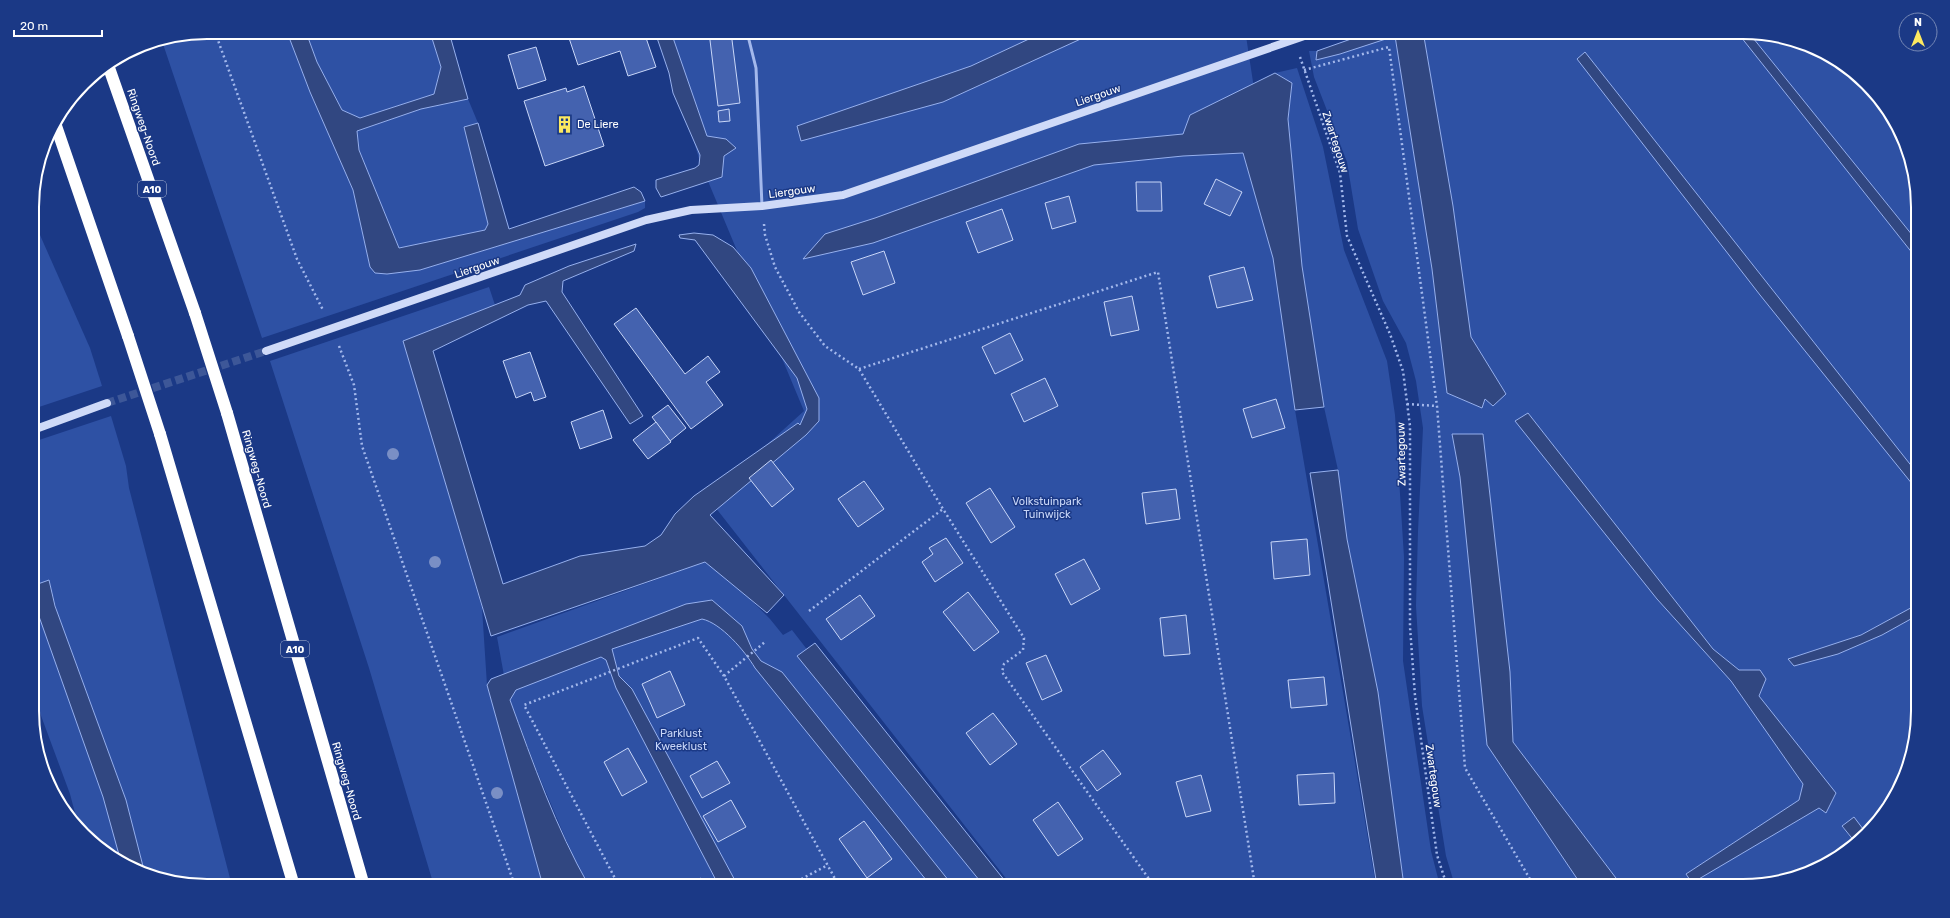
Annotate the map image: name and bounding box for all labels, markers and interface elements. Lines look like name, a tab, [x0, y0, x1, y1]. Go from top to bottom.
scale bar	[14, 12, 102, 38]
north arrow	[1898, 12, 1938, 52]
text: N	[1914, 16, 1922, 29]
text: 20 m	[20, 19, 48, 33]
street label: Liergouw	[1074, 82, 1123, 109]
street label: Ringweg-Noord	[124, 87, 163, 167]
street label: Zwartegouw	[1319, 110, 1352, 175]
building icon: De Liere	[554, 114, 574, 134]
place label: De Liere	[577, 118, 619, 131]
road number: A10	[138, 181, 166, 197]
street label: Liergouw	[768, 182, 817, 201]
street label: Liergouw	[453, 254, 502, 281]
street label: Zwartegouw	[1394, 422, 1409, 486]
street label: Ringweg-Noord	[239, 429, 274, 510]
park label: Volkstuinpark Tuinwijck	[1012, 495, 1082, 521]
road number: A10	[281, 641, 309, 657]
park label: Parklust Kweeklust	[655, 727, 708, 753]
street label: Ringweg-Noord	[329, 741, 364, 822]
street label: Zwartegouw	[1423, 743, 1444, 809]

